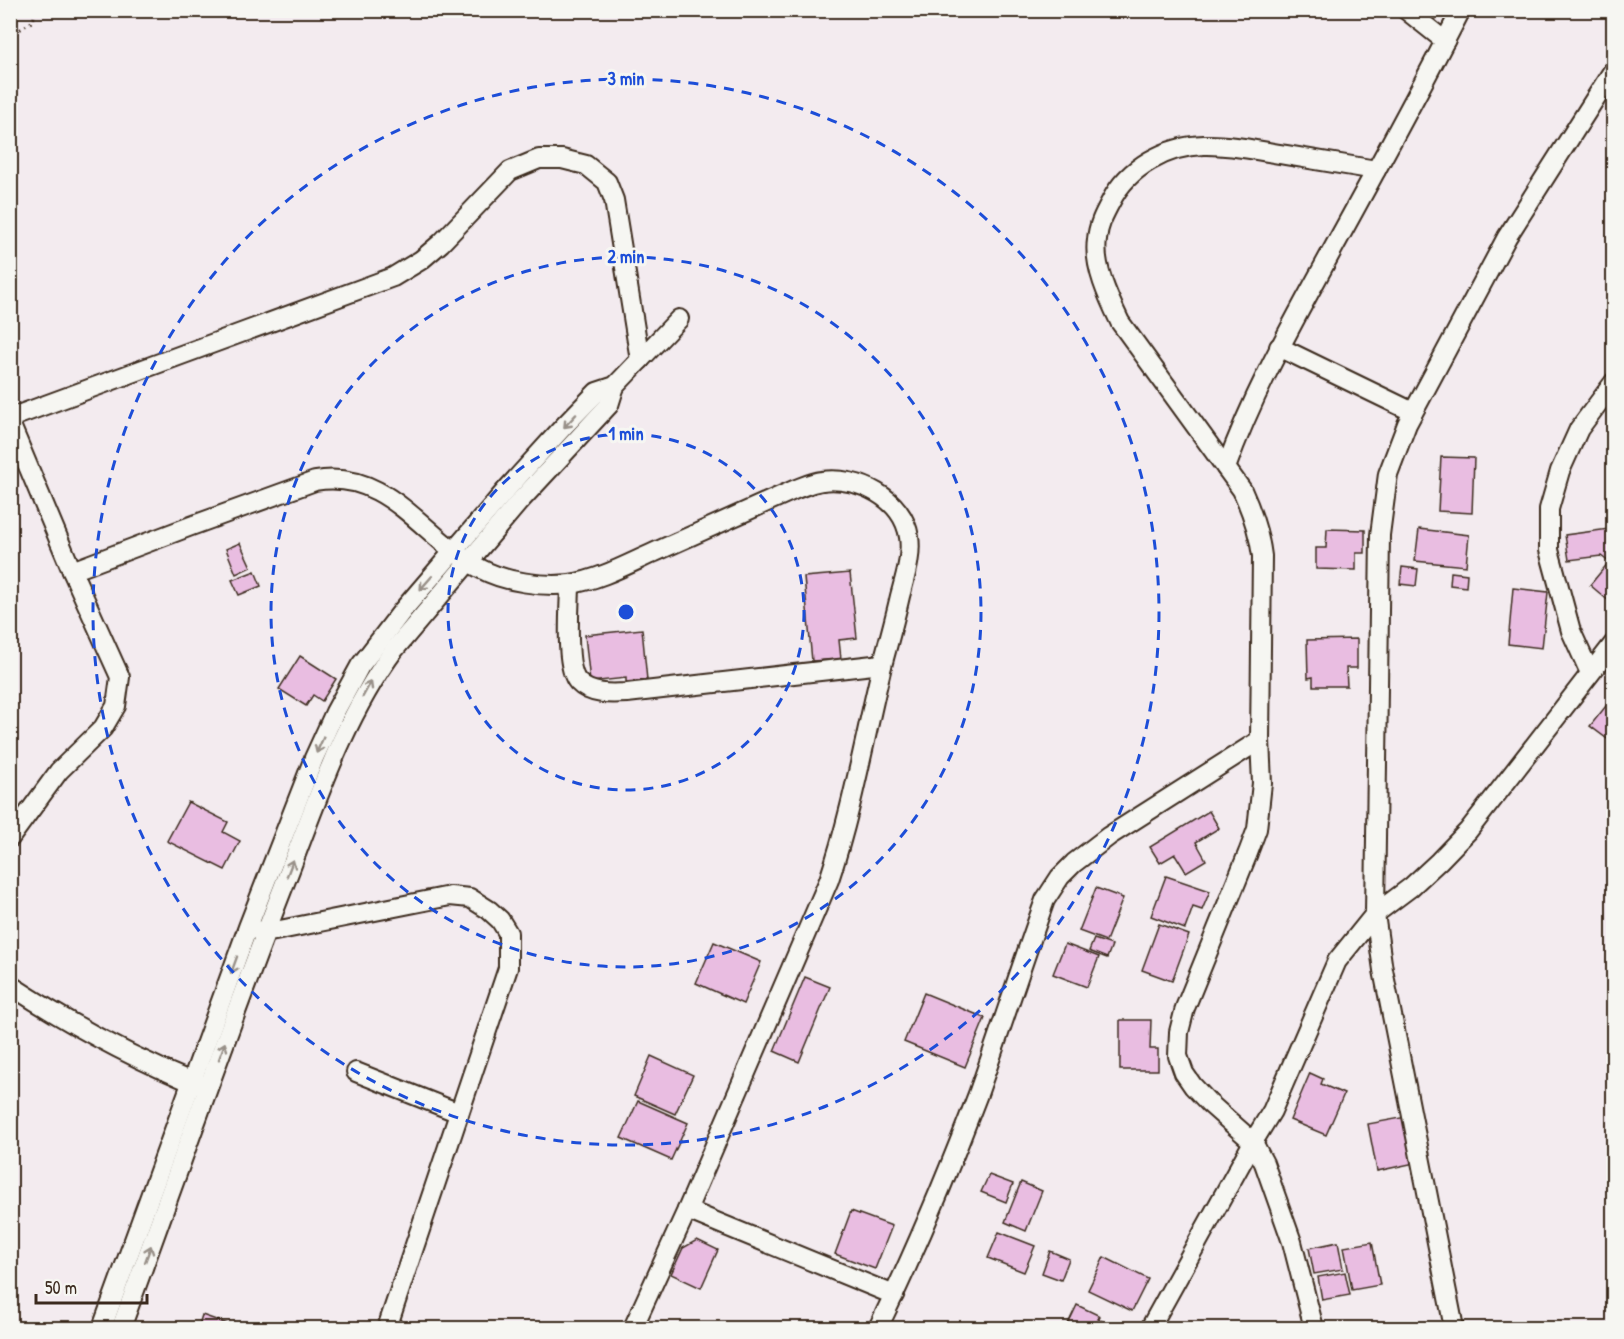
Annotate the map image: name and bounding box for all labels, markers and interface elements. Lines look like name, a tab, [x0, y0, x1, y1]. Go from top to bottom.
text: 3 min	[608, 66, 644, 91]
text: 2 min	[608, 244, 644, 269]
one-way arrow	[562, 413, 577, 428]
text: 1 min	[608, 421, 644, 446]
one-way arrow	[420, 575, 433, 591]
centre of rings	[616, 602, 636, 622]
one-way arrow	[361, 681, 373, 698]
one-way arrow	[314, 735, 325, 753]
one-way arrow	[285, 859, 296, 878]
one-way arrow	[228, 956, 239, 974]
one-way arrow	[217, 1042, 228, 1061]
one-way arrow	[144, 1245, 155, 1264]
scale bar	[36, 1267, 147, 1305]
text: 50 m	[45, 1275, 77, 1300]

